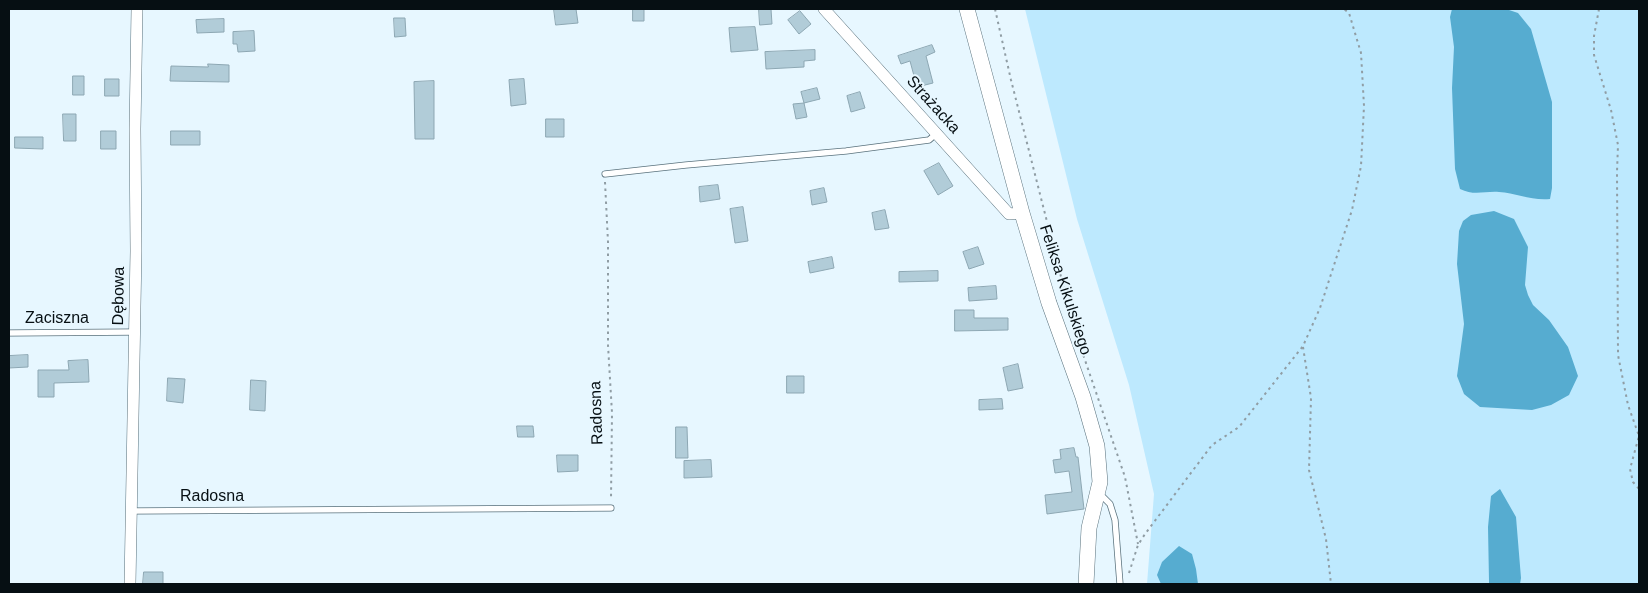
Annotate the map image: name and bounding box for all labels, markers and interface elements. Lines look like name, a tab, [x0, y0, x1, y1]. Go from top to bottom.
street label: Strażacka	[902, 72, 964, 138]
street label: Feliksa Kikulskiego	[1035, 222, 1095, 358]
street label: Dębowa	[109, 266, 129, 326]
street label: Zaciszna	[25, 309, 89, 329]
street label: Radosna	[586, 381, 608, 445]
street label: Radosna	[180, 487, 244, 507]

